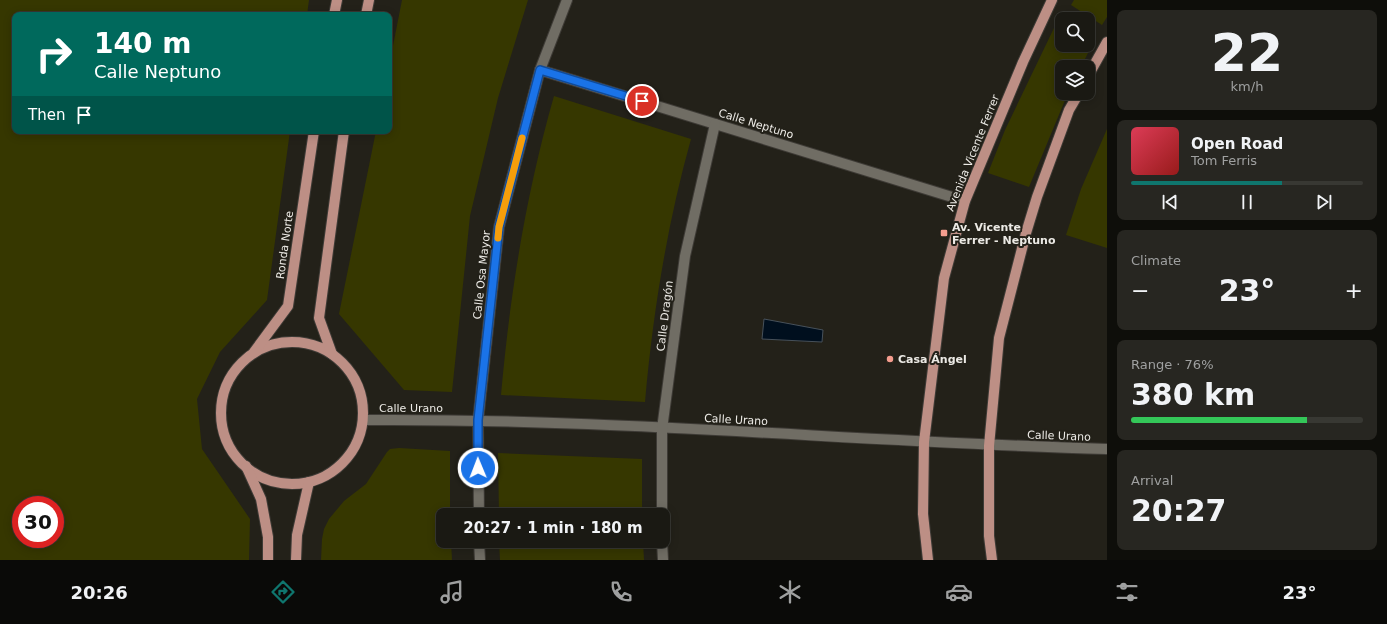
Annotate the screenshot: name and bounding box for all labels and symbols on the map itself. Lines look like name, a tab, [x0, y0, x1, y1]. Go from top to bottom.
pin	[625, 84, 659, 118]
street label: Avenida Vicente Ferrer	[944, 92, 1003, 213]
street label: Calle Neptuno	[717, 106, 795, 142]
street label: Ronda Norte	[274, 210, 296, 280]
place label: Av. Vicente Ferrer - Neptuno	[952, 221, 1056, 247]
marker: Av. Vicente Ferrer - Neptuno	[939, 228, 949, 238]
street label: Calle Osa Mayor	[471, 229, 493, 320]
street label: Calle Dragón	[654, 280, 676, 352]
place label: Casa Ángel	[898, 353, 967, 366]
marker: Casa Ángel	[885, 354, 895, 364]
street label: Calle Urano	[379, 402, 443, 415]
street label: Calle Urano	[704, 412, 768, 428]
street label: Calle Urano	[1027, 428, 1091, 444]
position arrow	[457, 447, 499, 489]
speed limit sign: 30	[12, 496, 64, 548]

